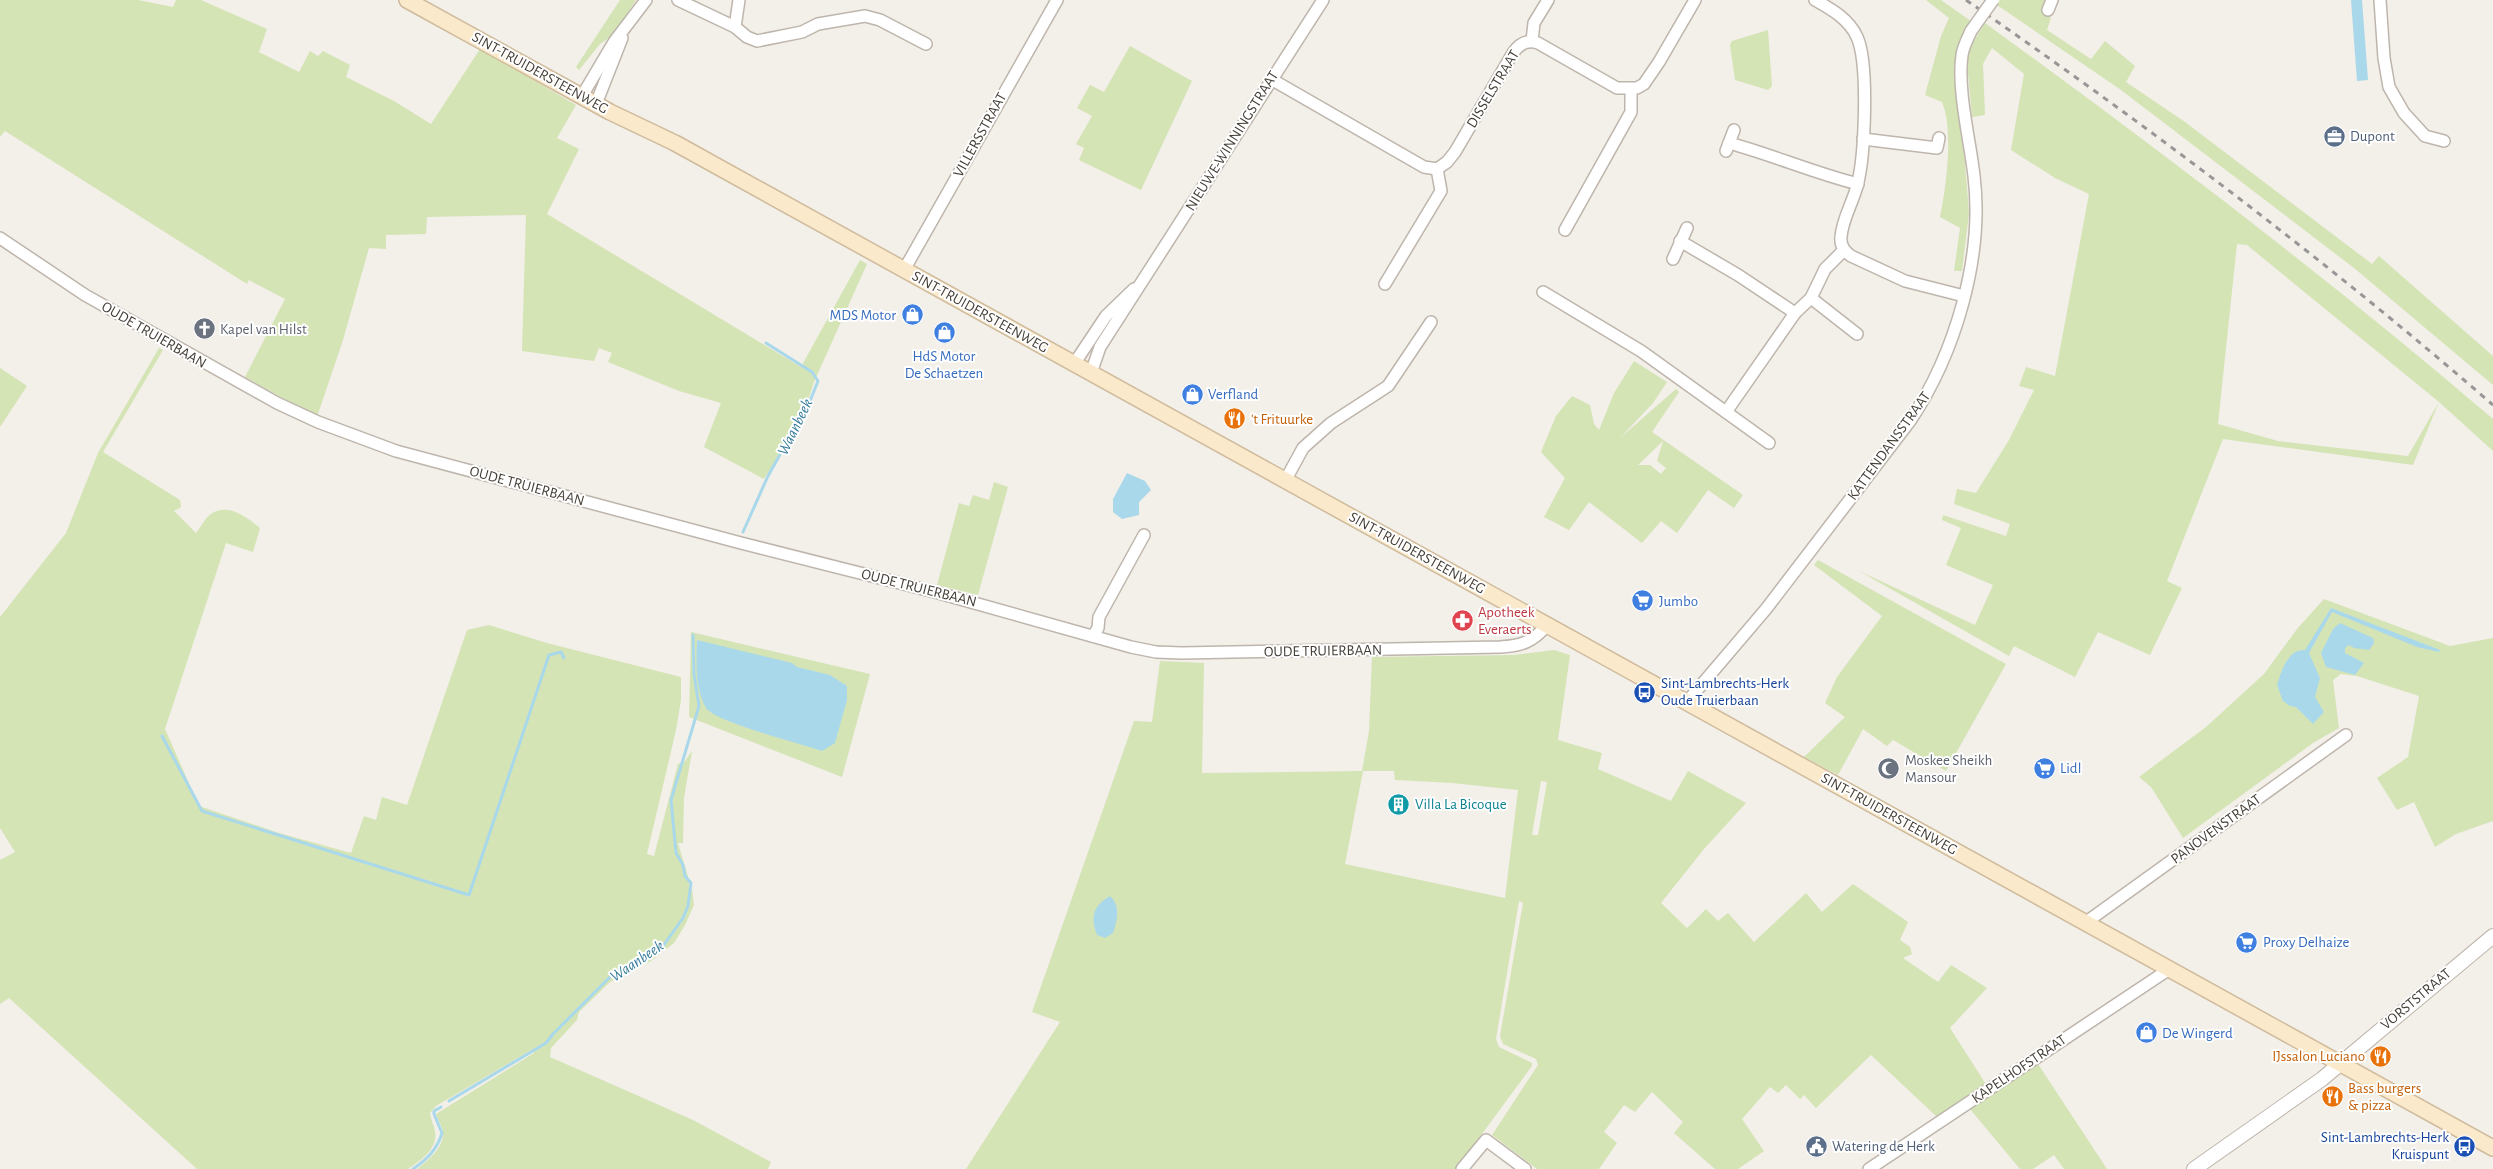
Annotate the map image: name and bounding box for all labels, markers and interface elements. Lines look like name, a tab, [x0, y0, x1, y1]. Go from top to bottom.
street label: SINT-TRUIDERSTEENWEG	[469, 29, 611, 117]
street label: DISSELSTRAAT	[1464, 47, 1522, 130]
street label: NIEUWE-WINNINGSTRAAT	[1183, 68, 1282, 214]
street label: VILLERSSTRAAT	[951, 90, 1010, 180]
office icon: Dupont	[2322, 124, 2346, 148]
place label: Dupont	[2350, 129, 2395, 144]
street label: SINT-TRUIDERSTEENWEG	[909, 268, 1051, 356]
street label: OUDE TRUIERBAAN	[99, 299, 209, 371]
shop icon: MDS Motor	[900, 303, 924, 327]
place label: MDS Motor	[829, 308, 896, 323]
church icon: Kapel van Hilst	[192, 317, 216, 341]
shop icon: HdS Motor De Schaetzen	[932, 321, 956, 345]
place label: Kapel van Hilst	[220, 322, 307, 337]
place label: HdS Motor De Schaetzen	[905, 349, 983, 381]
shop icon: Verfland	[1180, 382, 1204, 406]
place label: Verfland	[1208, 387, 1259, 402]
street label: KATTENDANSSTRAAT	[1845, 388, 1934, 503]
water label: Waanbeek	[774, 396, 816, 458]
restaurant icon: 't Frituurke	[1223, 407, 1247, 431]
place label: 't Frituurke	[1251, 412, 1313, 427]
street label: OUDE TRUIERBAAN	[468, 463, 586, 509]
street label: SINT-TRUIDERSTEENWEG	[1346, 509, 1488, 597]
street label: OUDE TRUIERBAAN	[860, 566, 978, 610]
supermarket icon: Jumbo	[1631, 589, 1655, 613]
place label: Jumbo	[1659, 594, 1698, 609]
place label: Apotheek Everaerts	[1478, 605, 1535, 637]
pharmacy icon: Apotheek Everaerts	[1450, 609, 1474, 633]
street label: OUDE TRUIERBAAN	[1264, 642, 1382, 660]
place label: Sint-Lambrechts-Herk Oude Truierbaan	[1661, 676, 1789, 708]
bus stop icon: Sint-Lambrechts-Herk Oude Truierbaan	[1633, 680, 1657, 704]
place label: Moskee Sheikh Mansour	[1905, 753, 1992, 785]
supermarket icon: Lidl	[2032, 756, 2056, 780]
mosque icon: Moskee Sheikh Mansour	[1877, 757, 1901, 781]
place label: Lidl	[2060, 761, 2081, 776]
street label: SINT-TRUIDERSTEENWEG	[1818, 770, 1960, 858]
street label: PANOVENSTRAAT	[2168, 791, 2264, 867]
building icon: Villa La Bicoque	[1387, 792, 1411, 816]
place label: Villa La Bicoque	[1415, 797, 1507, 812]
supermarket icon: Proxy Delhaize	[2235, 930, 2259, 954]
place label: Proxy Delhaize	[2263, 935, 2350, 950]
water label: Waanbeek	[607, 937, 667, 985]
street label: VORSTSTRAAT	[2378, 965, 2454, 1033]
shop icon: De Wingerd	[2134, 1021, 2158, 1045]
place label: De Wingerd	[2162, 1026, 2233, 1041]
street label: KAPELHOFSTRAAT	[1969, 1032, 2070, 1106]
restaurant icon: IJssalon Luciano	[2369, 1044, 2393, 1068]
place label: IJssalon Luciano	[2272, 1049, 2365, 1064]
place label: Bass burgers & pizza	[2348, 1081, 2421, 1113]
restaurant icon: Bass burgers & pizza	[2320, 1085, 2344, 1109]
place label: Sint-Lambrechts-Herk Kruispunt	[2321, 1130, 2449, 1162]
public building icon: Watering de Herk	[1804, 1134, 1828, 1158]
bus stop icon: Sint-Lambrechts-Herk Kruispunt	[2453, 1134, 2477, 1158]
place label: Watering de Herk	[1832, 1139, 1935, 1154]

